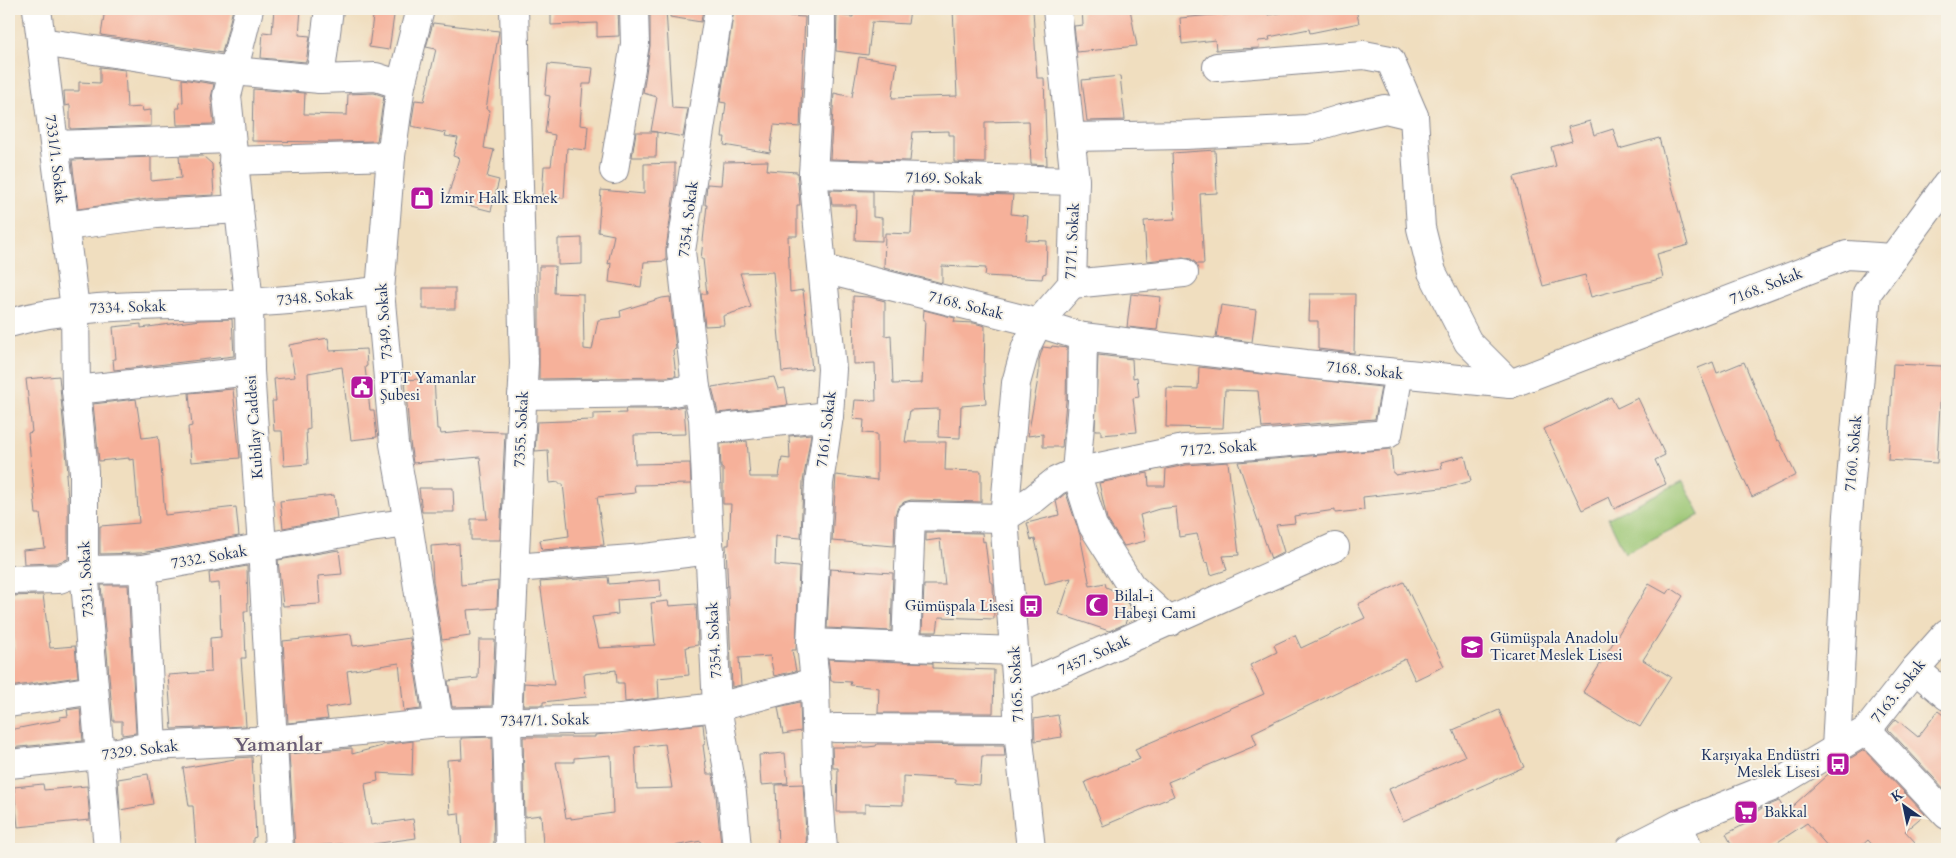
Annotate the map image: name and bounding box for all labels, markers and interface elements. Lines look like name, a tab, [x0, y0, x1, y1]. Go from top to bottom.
street label: 7331/1. Sokak	[41, 113, 71, 205]
street label: 7169. Sokak	[905, 167, 983, 189]
street label: 7354. Sokak	[673, 180, 703, 258]
shop icon: İzmir Halk Ekmek	[409, 185, 435, 211]
place label: İzmir Halk Ekmek	[440, 188, 558, 208]
street label: 7171. Sokak	[1060, 202, 1084, 280]
street label: 7168. Sokak	[1727, 263, 1805, 309]
street label: 7349. Sokak	[371, 282, 397, 360]
street label: 7348. Sokak	[276, 284, 354, 310]
street label: 7168. Sokak	[926, 286, 1006, 324]
street label: 7334. Sokak	[89, 296, 167, 318]
street label: 7168. Sokak	[1326, 356, 1404, 384]
place label: PTT Yamanlar Şubesi	[380, 368, 477, 405]
street label: Kubilay Caddesi	[240, 374, 268, 480]
public building icon: PTT Yamanlar Şubesi	[349, 374, 375, 400]
street label: 7355. Sokak	[509, 390, 533, 468]
street label: 7161. Sokak	[811, 390, 841, 468]
street label: 7160. Sokak	[1840, 414, 1866, 492]
street label: 7172. Sokak	[1180, 435, 1258, 461]
street label: 7331. Sokak	[74, 540, 98, 618]
street label: 7332. Sokak	[169, 540, 249, 574]
place label: Bilal-i Habeşi Cami	[1114, 586, 1196, 623]
mosque icon: Bilal-i Habeşi Cami	[1084, 592, 1110, 618]
bus stop icon: Gümüşpala Lisesi	[1018, 593, 1044, 619]
place label: Gümüşpala Lisesi	[905, 596, 1014, 616]
street label: 7354. Sokak	[702, 601, 726, 679]
place label: Gümüşpala Anadolu Ticaret Meslek Lisesi	[1490, 628, 1623, 665]
street label: 7457. Sokak	[1055, 630, 1133, 680]
school or university icon: Gümüşpala Anadolu Ticaret Meslek Lisesi	[1459, 634, 1485, 660]
street label: 7165. Sokak	[1004, 645, 1028, 723]
street label: 7163. Sokak	[1866, 655, 1930, 727]
street label: 7347/1. Sokak	[500, 709, 590, 731]
district label: Yamanlar	[234, 731, 323, 758]
street label: 7329. Sokak	[101, 735, 179, 765]
place label: Karşıyaka Endüstri Meslek Lisesi	[1701, 745, 1820, 782]
bus stop icon: Karşıyaka Endüstri Meslek Lisesi	[1825, 751, 1851, 777]
north arrow	[1878, 780, 1928, 830]
text: K	[1887, 784, 1908, 807]
supermarket icon: Bakkal	[1733, 799, 1759, 825]
place label: Bakkal	[1764, 802, 1807, 822]

